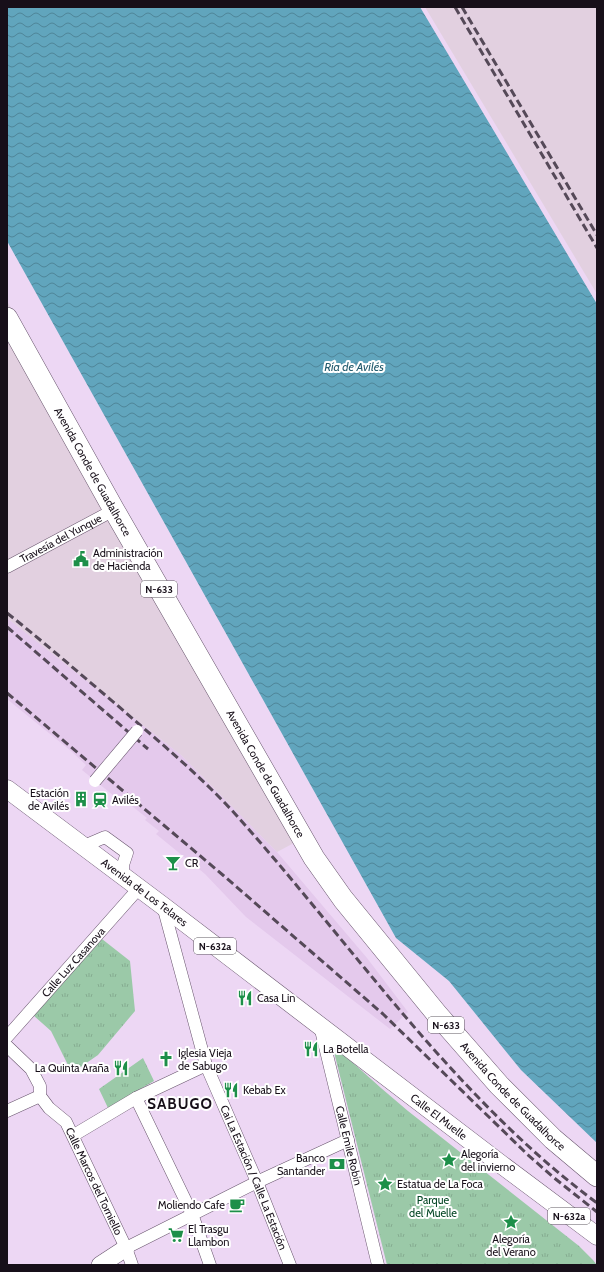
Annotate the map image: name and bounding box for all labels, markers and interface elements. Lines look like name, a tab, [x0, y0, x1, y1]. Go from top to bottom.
water label: Ría de Avilés	[324, 359, 384, 374]
street label: Avenida Conde de Guadalhorce	[51, 405, 135, 539]
street label: Travesía del Yunque	[17, 511, 105, 566]
place label: Administración de Hacienda	[93, 546, 163, 573]
public building icon: Administración de Hacienda	[72, 550, 90, 568]
road number: N-633	[141, 581, 177, 597]
street label: Avenida Conde de Guadalhorce	[223, 707, 308, 841]
place label: Estación de Avilés	[28, 786, 69, 813]
building icon: Estación de Avilés	[72, 790, 90, 808]
station icon: Avilés	[91, 791, 109, 809]
place label: Avilés	[112, 793, 139, 807]
bar icon: CR	[164, 854, 182, 872]
street label: Avenida de Los Telares	[99, 855, 191, 930]
place label: CR	[185, 856, 199, 870]
street label: Calle Luz Casanova	[39, 924, 108, 1000]
road number: N-632a	[194, 938, 236, 954]
restaurant icon: Casa Lin	[236, 989, 254, 1007]
place label: Casa Lin	[257, 991, 295, 1005]
road number: N-633	[428, 1017, 464, 1033]
street label: Avenida Conde de Guadalhorce	[458, 1039, 569, 1154]
restaurant icon: La Botella	[302, 1040, 320, 1058]
place label: La Botella	[323, 1042, 369, 1056]
place label: Iglesia Vieja de Sabugo	[178, 1046, 232, 1073]
church icon: Iglesia Vieja de Sabugo	[157, 1050, 175, 1068]
restaurant icon: La Quinta Araña	[112, 1059, 130, 1077]
place label: La Quinta Araña	[35, 1061, 110, 1075]
restaurant icon: Kebab Ex	[222, 1081, 240, 1099]
place label: Kebab Ex	[243, 1083, 287, 1097]
street label: Calle El Muelle	[408, 1091, 470, 1143]
district label: SABUGO	[147, 1095, 213, 1113]
street label: Cai La Estación / Calle La Estación	[217, 1103, 290, 1252]
street label: Calle Emile Robin	[333, 1104, 365, 1187]
street label: Calle Marcos del Torniello	[63, 1125, 126, 1237]
place label: Alegoría del invierno	[461, 1147, 515, 1174]
place label: Banco Santander	[277, 1151, 326, 1178]
place icon: Alegoría del invierno	[440, 1151, 458, 1169]
bank icon: Banco Santander	[328, 1155, 346, 1173]
place icon: Estatua de La Foca	[376, 1175, 394, 1193]
place label: Estatua de La Foca	[397, 1177, 483, 1191]
park label: Parque del Muelle	[409, 1193, 457, 1220]
cafe icon: Moliendo Cafe	[228, 1196, 246, 1214]
place label: Moliendo Cafe	[158, 1198, 225, 1212]
road number: N-632a	[548, 1208, 590, 1224]
place icon: Alegoría del Verano	[502, 1213, 520, 1231]
place label: El Trasgu Llambon	[188, 1222, 229, 1249]
supermarket icon: El Trasgu Llambon	[167, 1226, 185, 1244]
place label: Alegoría del Verano	[486, 1232, 536, 1259]

